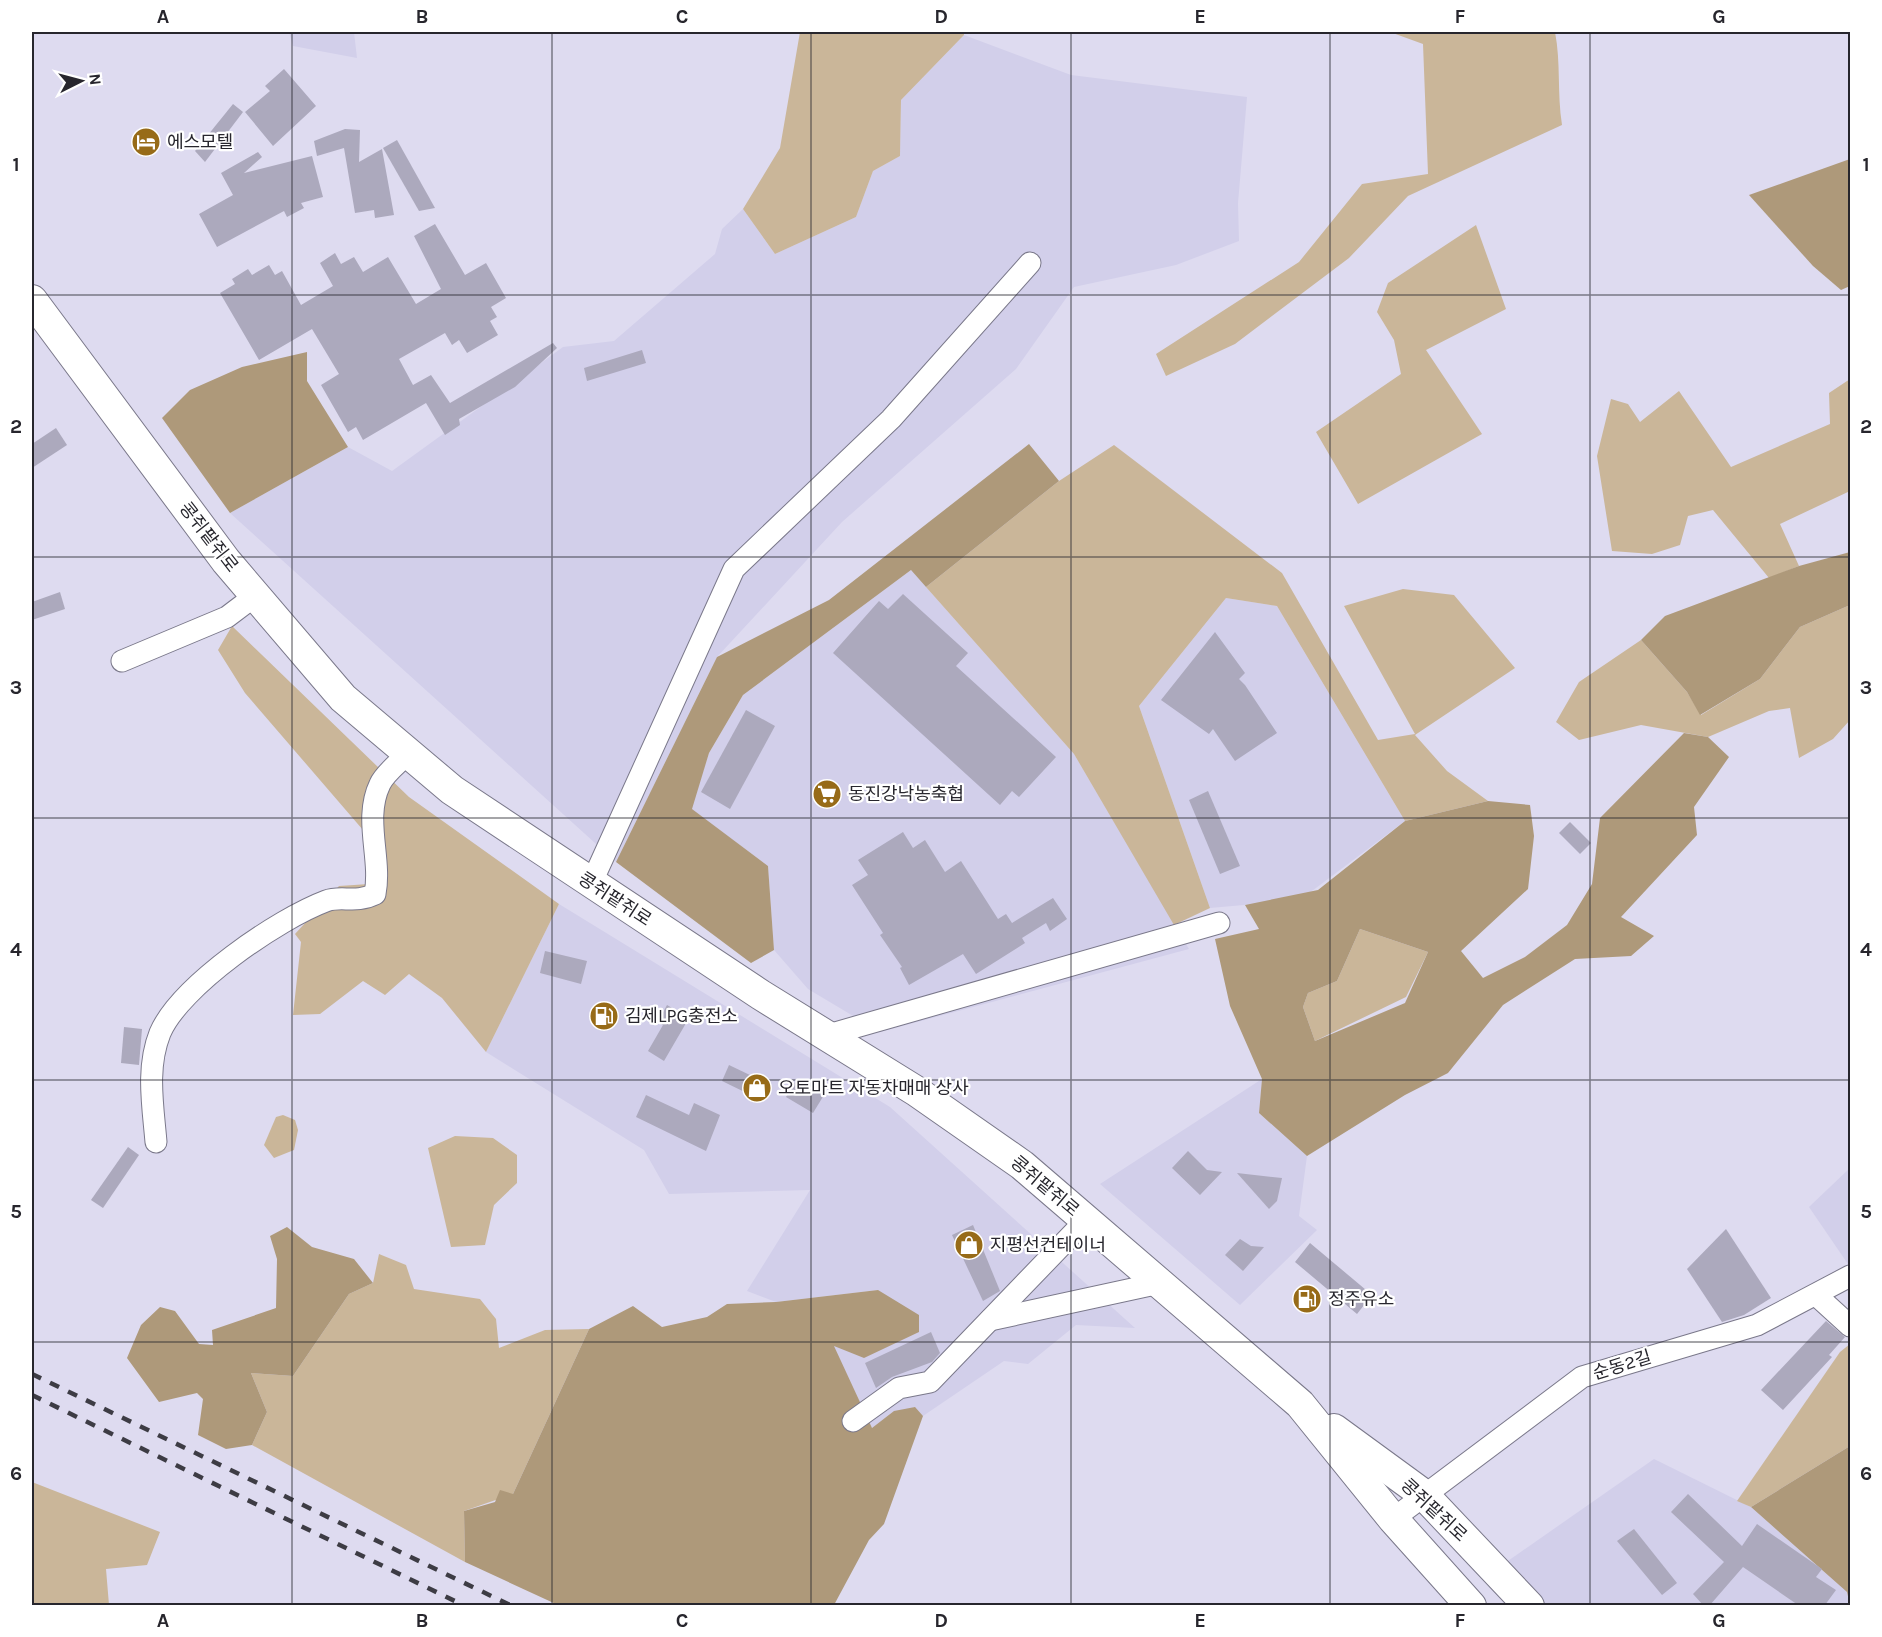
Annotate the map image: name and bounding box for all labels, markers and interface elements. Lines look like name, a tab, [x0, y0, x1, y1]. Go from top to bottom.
text: A	[157, 5, 170, 28]
text: B	[416, 5, 428, 28]
text: C	[676, 5, 688, 28]
text: D	[934, 5, 948, 28]
text: E	[1194, 5, 1206, 28]
text: F	[1455, 5, 1466, 28]
text: G	[1712, 5, 1726, 28]
north arrow	[51, 51, 111, 111]
text: N	[85, 73, 105, 86]
hotel icon: 에스모텔	[130, 126, 162, 158]
place label: 에스모텔	[167, 131, 233, 153]
text: 1	[12, 153, 20, 176]
text: 1	[1862, 153, 1870, 176]
text: 2	[10, 415, 22, 438]
text: 2	[1860, 415, 1872, 438]
street label: 콩쥐팥쥐로	[175, 498, 243, 576]
text: 3	[10, 676, 22, 699]
text: 3	[1860, 676, 1872, 699]
supermarket icon: 동진강낙농축협	[811, 778, 843, 810]
place label: 동진강낙농축협	[848, 783, 964, 805]
street label: 콩쥐팥쥐로	[574, 867, 656, 931]
text: 4	[10, 938, 22, 961]
text: 4	[1860, 938, 1872, 961]
fuel station icon: 김제LPG충전소	[588, 1000, 620, 1032]
place label: 김제LPG충전소	[625, 1005, 738, 1027]
shop icon: 오토마트 자동차매매 상사	[741, 1072, 773, 1104]
place label: 오토마트 자동차매매 상사	[778, 1077, 969, 1099]
street label: 콩쥐팥쥐로	[1006, 1151, 1084, 1221]
text: 5	[10, 1200, 22, 1223]
text: 5	[1860, 1200, 1872, 1223]
shop icon: 지평선컨테이너	[953, 1229, 985, 1261]
place label: 지평선컨테이너	[990, 1234, 1106, 1256]
fuel station icon: 정주유소	[1291, 1283, 1323, 1315]
place label: 정주유소	[1328, 1288, 1394, 1310]
street label: 순동2길	[1590, 1346, 1654, 1384]
text: 6	[10, 1462, 22, 1485]
text: 6	[1860, 1462, 1872, 1485]
street label: 콩쥐팥쥐로	[1396, 1474, 1472, 1546]
text: A	[157, 1609, 170, 1632]
text: B	[416, 1609, 428, 1632]
text: C	[676, 1609, 688, 1632]
text: D	[934, 1609, 948, 1632]
text: E	[1194, 1609, 1206, 1632]
text: F	[1455, 1609, 1466, 1632]
text: G	[1712, 1609, 1726, 1632]

